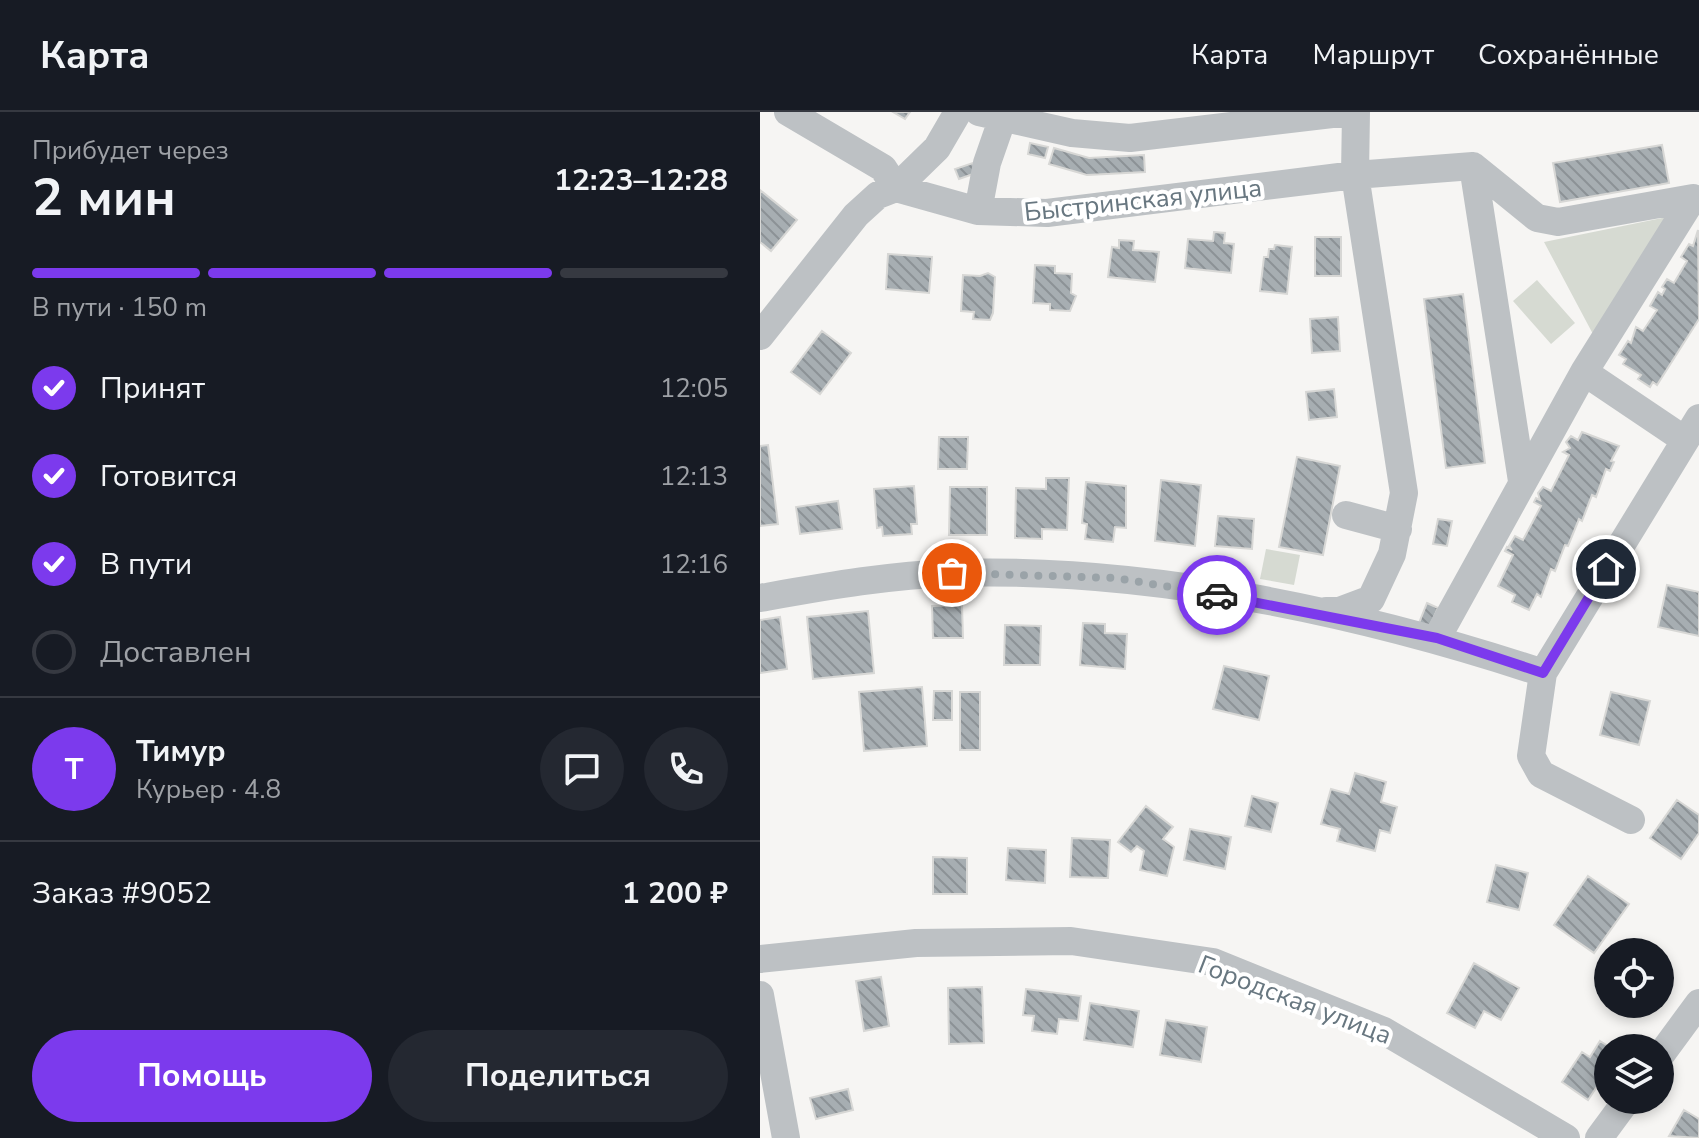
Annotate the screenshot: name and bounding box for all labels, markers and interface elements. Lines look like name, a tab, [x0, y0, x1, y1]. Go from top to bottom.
text: Карта	[40, 30, 150, 81]
text: Карта	[1191, 36, 1268, 74]
text: Маршрут	[1312, 36, 1434, 74]
text: Сохранённые	[1478, 36, 1659, 74]
text: Прибудет через	[32, 133, 229, 168]
text: 12:23–12:28	[554, 160, 728, 201]
text: 2 мин	[32, 162, 176, 233]
street label: Быстринская улица	[1022, 170, 1264, 230]
text: В пути · 150 m	[32, 290, 207, 325]
icon: check	[32, 366, 76, 410]
text: Принят	[100, 368, 205, 409]
text: 12:05	[660, 371, 728, 406]
icon: check	[32, 454, 76, 498]
text: Готовится	[100, 456, 237, 497]
text: 12:13	[660, 459, 728, 494]
pin	[1572, 535, 1640, 603]
pin	[918, 539, 986, 607]
icon: check	[32, 542, 76, 586]
text: В пути	[100, 544, 192, 585]
text: 12:16	[660, 547, 728, 582]
icon: home	[1584, 547, 1628, 591]
icon: bag	[930, 551, 974, 595]
courier	[1177, 555, 1257, 635]
icon: car	[1195, 573, 1239, 617]
text: Доставлен	[100, 632, 252, 673]
button: chat	[540, 727, 624, 811]
button: phone	[644, 727, 728, 811]
text: Тимур	[136, 731, 226, 772]
text: Т	[65, 749, 83, 790]
text: Курьер · 4.8	[136, 772, 281, 807]
text: Заказ #9052	[32, 873, 212, 914]
text: 1 200 ₽	[622, 873, 728, 914]
map controls	[1594, 938, 1674, 1114]
button: locate	[1594, 938, 1674, 1018]
street label: Городская улица	[1193, 947, 1397, 1053]
button: Помощь	[32, 1030, 372, 1122]
button: Поделиться	[388, 1030, 728, 1122]
button: layers	[1594, 1034, 1674, 1114]

